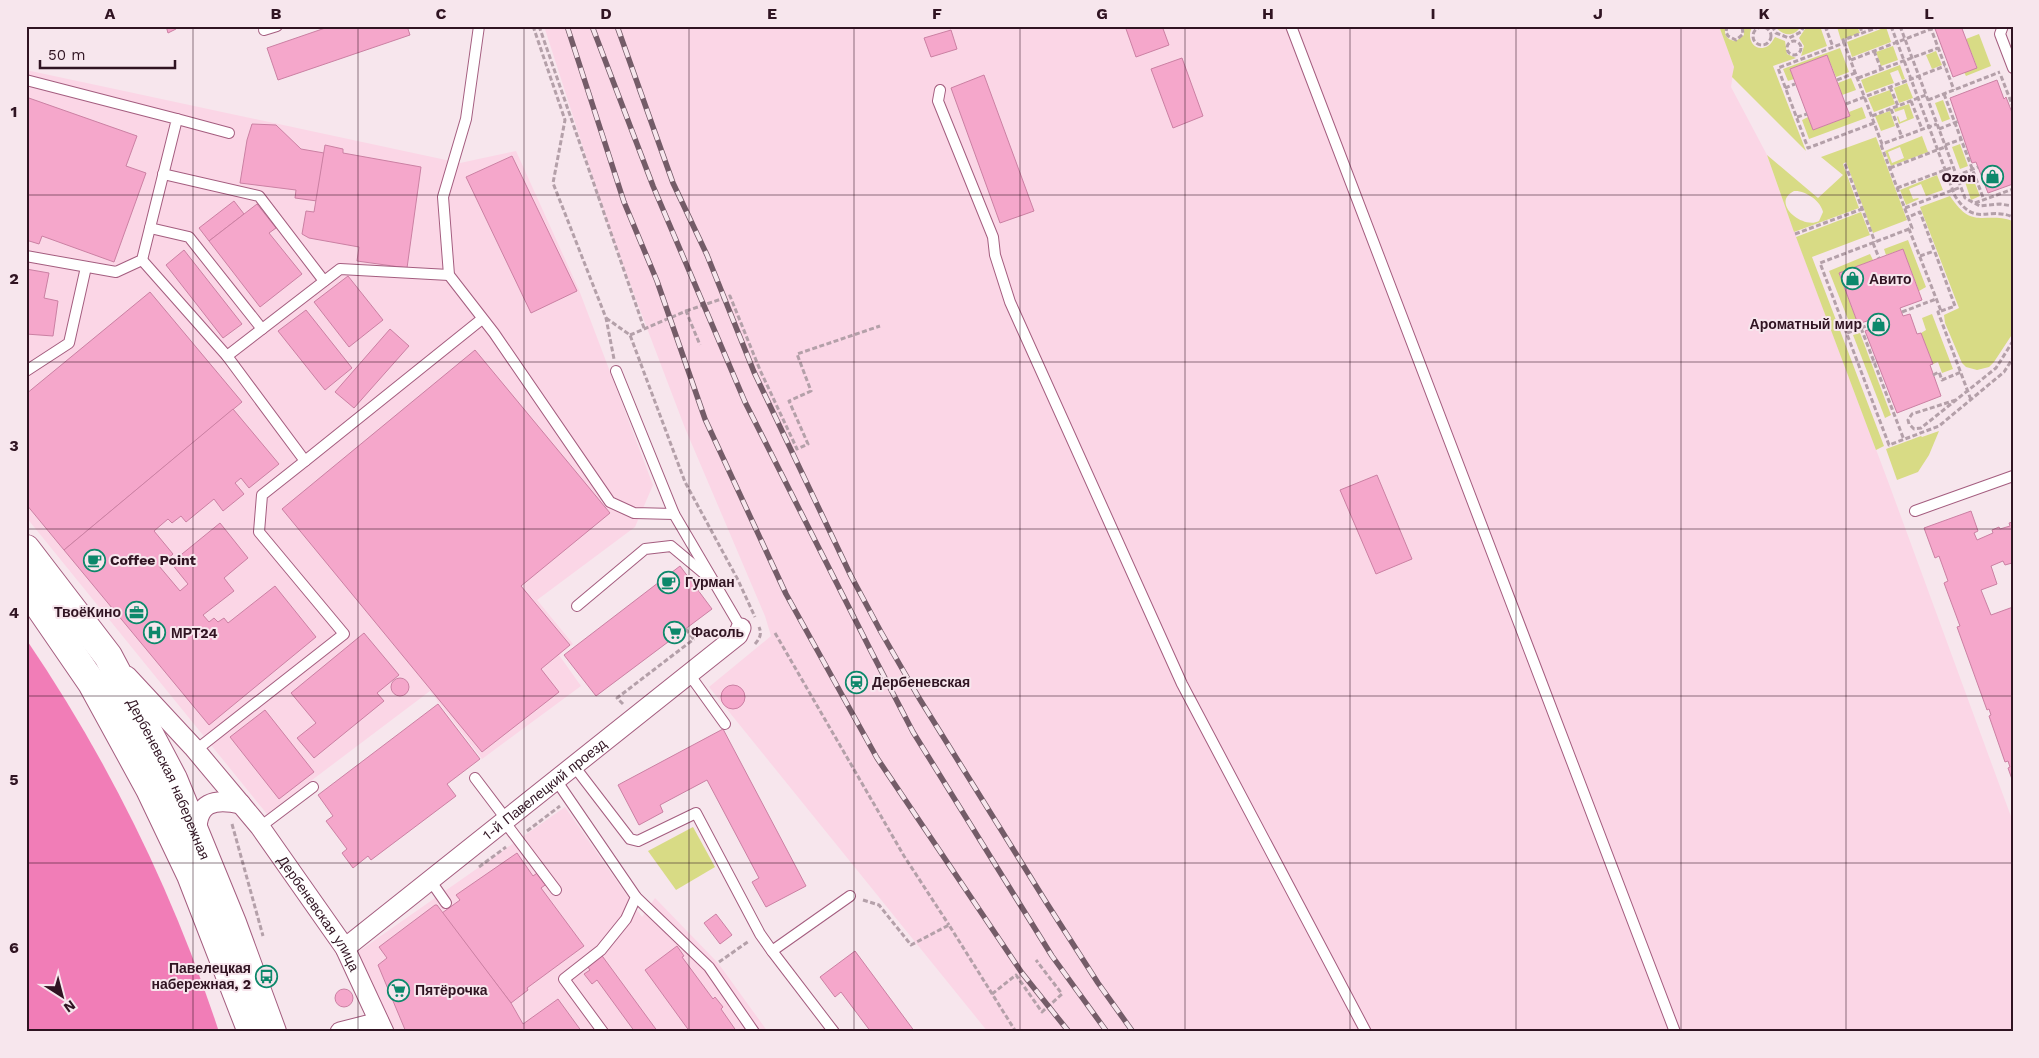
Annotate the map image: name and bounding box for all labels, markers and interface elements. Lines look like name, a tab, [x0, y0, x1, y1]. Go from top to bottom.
text: A	[105, 4, 116, 23]
text: B	[271, 4, 282, 23]
text: C	[436, 4, 447, 23]
text: D	[600, 4, 612, 23]
text: E	[767, 4, 777, 23]
text: F	[932, 4, 942, 23]
text: G	[1096, 4, 1108, 23]
text: H	[1262, 4, 1274, 23]
text: I	[1430, 4, 1436, 23]
text: J	[1593, 4, 1603, 23]
text: K	[1758, 4, 1770, 23]
text: L	[1924, 4, 1934, 23]
scale bar	[40, 38, 175, 70]
text: 50 m	[48, 46, 85, 64]
text: 1	[11, 102, 17, 121]
shop icon: Ozon	[1980, 165, 2004, 189]
place label: Ozon	[1941, 169, 1976, 185]
shop icon: Авито	[1841, 267, 1865, 291]
text: 2	[9, 269, 19, 288]
place label: Авито	[1869, 271, 1912, 287]
shop icon: Ароматный мир	[1866, 312, 1890, 336]
place label: Ароматный мир	[1750, 316, 1862, 332]
text: 3	[9, 436, 19, 455]
cafe icon: Coffee Point	[82, 548, 106, 572]
place label: Coffee Point	[110, 552, 196, 568]
cafe icon: Гурман	[657, 570, 681, 594]
place label: Гурман	[685, 574, 735, 590]
office icon: ТвоёКино	[125, 600, 149, 624]
text: 4	[9, 603, 19, 622]
place label: ТвоёКино	[54, 604, 121, 620]
supermarket icon: Фасоль	[663, 620, 687, 644]
hospital icon: МРТ24	[143, 621, 167, 645]
place label: Фасоль	[691, 624, 745, 640]
place label: МРТ24	[171, 625, 218, 641]
station icon: Дербеневская	[844, 670, 868, 694]
place label: Дербеневская	[872, 674, 970, 690]
street label: Дербеневская набережная	[124, 696, 213, 862]
street label: 1-й Павелецкий проезд	[480, 735, 609, 843]
text: 5	[9, 770, 19, 789]
street label: Дербеневская улица	[275, 853, 363, 974]
text: 6	[9, 938, 19, 957]
place label: Павелецкая набережная, 2	[151, 960, 251, 992]
bus stop icon: Павелецкая набережная, 2	[255, 964, 279, 988]
north arrow	[38, 970, 88, 1020]
supermarket icon: Пятёрочка	[387, 978, 411, 1002]
place label: Пятёрочка	[415, 982, 488, 998]
text: N	[61, 997, 79, 1016]

